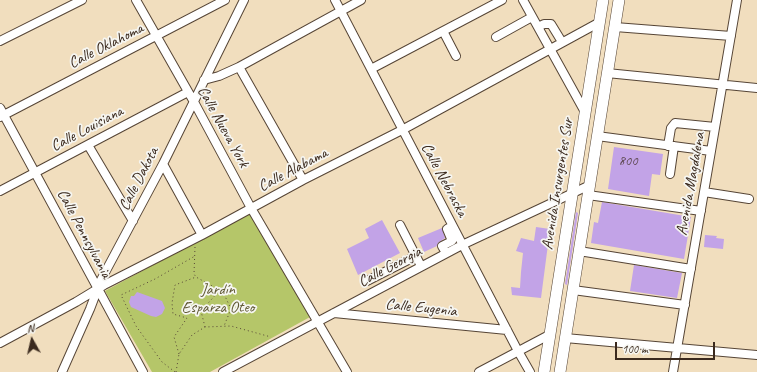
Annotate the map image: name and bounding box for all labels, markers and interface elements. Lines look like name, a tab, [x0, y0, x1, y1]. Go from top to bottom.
street label: Calle Oklahoma	[66, 19, 146, 73]
street label: Calle Nueva York	[193, 83, 253, 171]
street label: Calle Louisiana	[48, 102, 126, 156]
street label: Avenida Insurgentes Sur	[538, 117, 578, 251]
street label: Avenida Magdalena	[672, 131, 710, 237]
street label: Calle Nebraska	[417, 140, 471, 220]
street label: Calle Dakota	[115, 144, 163, 214]
street label: Calle Alabama	[255, 144, 331, 196]
house number: 800	[619, 153, 637, 169]
street label: Calle Pennsylvania	[52, 186, 116, 282]
street label: Calle Georgia	[355, 242, 425, 292]
park label: Jardín Esparza Oteo	[182, 280, 254, 318]
street label: Calle Eugenia	[384, 295, 458, 321]
north arrow	[12, 320, 52, 360]
text: N	[26, 321, 35, 336]
scale bar	[617, 334, 717, 360]
text: 100 m	[622, 341, 648, 357]

